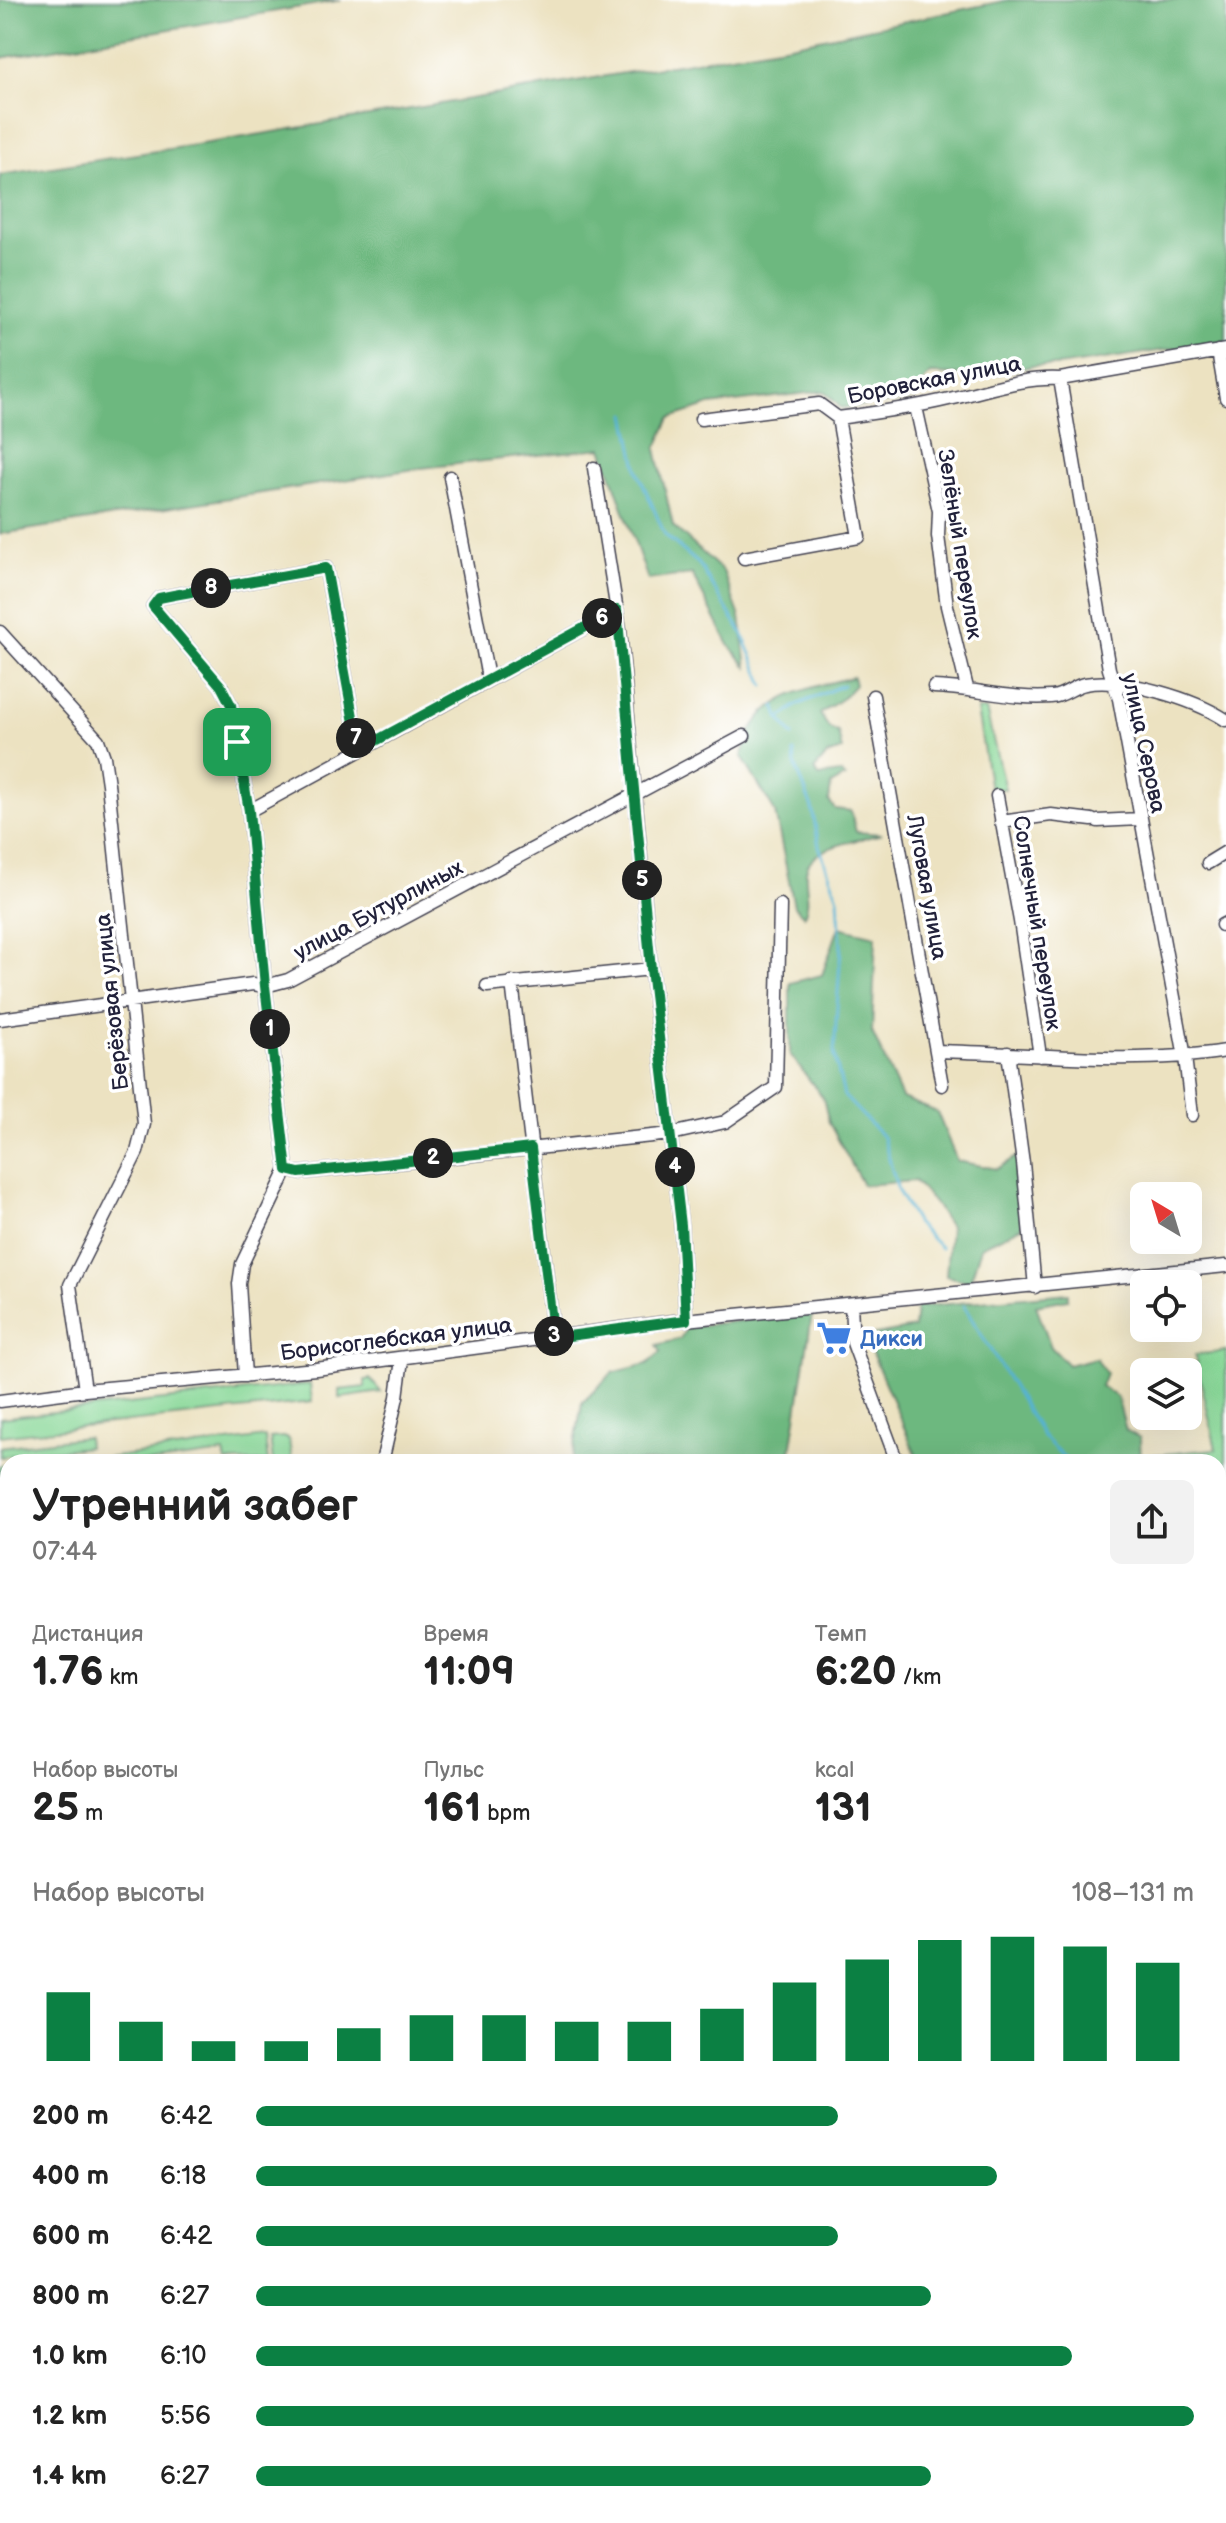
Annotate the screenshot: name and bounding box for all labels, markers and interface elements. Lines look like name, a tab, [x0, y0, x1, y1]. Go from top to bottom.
street label: Боровская улица	[845, 350, 1023, 411]
street label: Зелёный переулок	[931, 447, 988, 641]
pin: 8	[191, 568, 231, 608]
text: 8	[204, 574, 218, 601]
pin: 6	[582, 598, 622, 638]
text: 6	[595, 604, 609, 631]
street label: улица Серова	[1116, 671, 1172, 816]
pin	[203, 708, 271, 776]
pin: 7	[336, 718, 376, 758]
icon: arrive	[215, 720, 259, 764]
text: 7	[350, 724, 362, 751]
street label: Луговая улица	[900, 811, 953, 962]
street label: Солнечный переулок	[1006, 814, 1067, 1033]
street label: улица Бутурлиных	[289, 854, 468, 966]
pin: 5	[622, 860, 662, 900]
text: 5	[636, 866, 648, 893]
street label: Берёзовая улица	[90, 912, 135, 1092]
pin: 1	[250, 1009, 290, 1049]
text: 1	[265, 1015, 275, 1042]
pin: 2	[413, 1138, 453, 1178]
text: 2	[426, 1144, 440, 1171]
pin: 4	[655, 1147, 695, 1187]
text: 4	[669, 1153, 681, 1180]
north arrow	[1130, 1182, 1202, 1254]
map controls	[1130, 1182, 1202, 1430]
button: locate	[1130, 1270, 1202, 1342]
street label: Борисоглебская улица	[279, 1312, 514, 1367]
pin: 3	[534, 1316, 574, 1356]
supermarket icon: Дикси	[815, 1319, 853, 1357]
text: 3	[548, 1322, 560, 1349]
place label: Дикси	[860, 1326, 923, 1353]
button: layers	[1130, 1358, 1202, 1430]
text: Утренний забег	[32, 1480, 358, 1533]
button: share	[1110, 1480, 1194, 1564]
text: 07:44	[32, 1537, 97, 1568]
text: Дистанция	[32, 1621, 143, 1648]
text: Время	[423, 1621, 489, 1648]
text: Темп	[815, 1621, 867, 1648]
text: 1.76	[32, 1648, 104, 1696]
text: 11:09	[423, 1648, 515, 1696]
text: 6:20	[815, 1648, 897, 1696]
text: km	[104, 1664, 139, 1691]
text: /km	[897, 1664, 942, 1691]
text: Набор высоты	[32, 1757, 178, 1784]
text: Пульс	[423, 1757, 484, 1784]
text: kcal	[815, 1757, 854, 1784]
text: 25	[32, 1784, 79, 1832]
text: 161	[423, 1784, 481, 1832]
text: 131	[815, 1784, 872, 1832]
text: m	[79, 1800, 103, 1827]
text: bpm	[481, 1800, 531, 1827]
text: Набор высоты	[32, 1878, 205, 1909]
text: 108–131 m	[1072, 1878, 1194, 1909]
text: 200 m	[32, 2101, 109, 2132]
text: 6:42	[160, 2101, 212, 2132]
text: 400 m	[32, 2161, 109, 2192]
text: 6:18	[160, 2161, 206, 2192]
text: 600 m	[32, 2221, 109, 2252]
text: 6:42	[160, 2221, 212, 2252]
text: 800 m	[32, 2281, 109, 2312]
text: 6:27	[160, 2281, 209, 2312]
text: 1.0 km	[32, 2341, 108, 2372]
text: 6:10	[160, 2341, 207, 2372]
text: 1.2 km	[32, 2401, 107, 2432]
text: 5:56	[160, 2401, 211, 2432]
text: 1.4 km	[32, 2461, 107, 2492]
text: 6:27	[160, 2461, 209, 2492]

